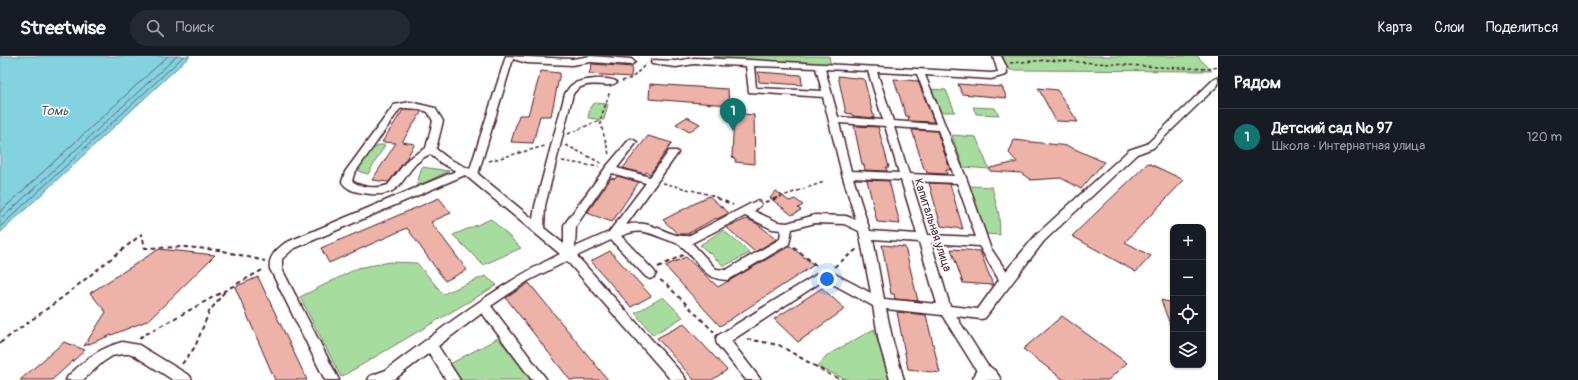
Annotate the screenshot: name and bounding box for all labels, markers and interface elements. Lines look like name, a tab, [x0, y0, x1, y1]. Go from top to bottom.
search box	[130, 10, 410, 46]
text: Streetwise	[20, 16, 106, 40]
icon: search	[144, 17, 166, 39]
text: Поиск	[176, 18, 215, 37]
text: Карта	[1378, 19, 1412, 36]
text: Слои	[1434, 19, 1464, 36]
text: Поделиться	[1486, 19, 1558, 36]
text: Рядом	[1234, 72, 1281, 93]
pin: 1	[720, 98, 746, 131]
water label: Томь	[40, 103, 68, 119]
text: Детский сад № 97	[1272, 119, 1392, 138]
text: 1	[1244, 129, 1250, 145]
text: 120 m	[1526, 129, 1562, 145]
text: Школа · Интернатная улица	[1272, 138, 1425, 154]
street label: Капитальная улица	[910, 177, 955, 274]
map controls	[1170, 224, 1206, 368]
button: +	[1170, 224, 1206, 260]
button: −	[1170, 260, 1206, 296]
your location	[817, 269, 837, 289]
button: locate	[1170, 296, 1206, 332]
button: layers	[1170, 332, 1206, 368]

